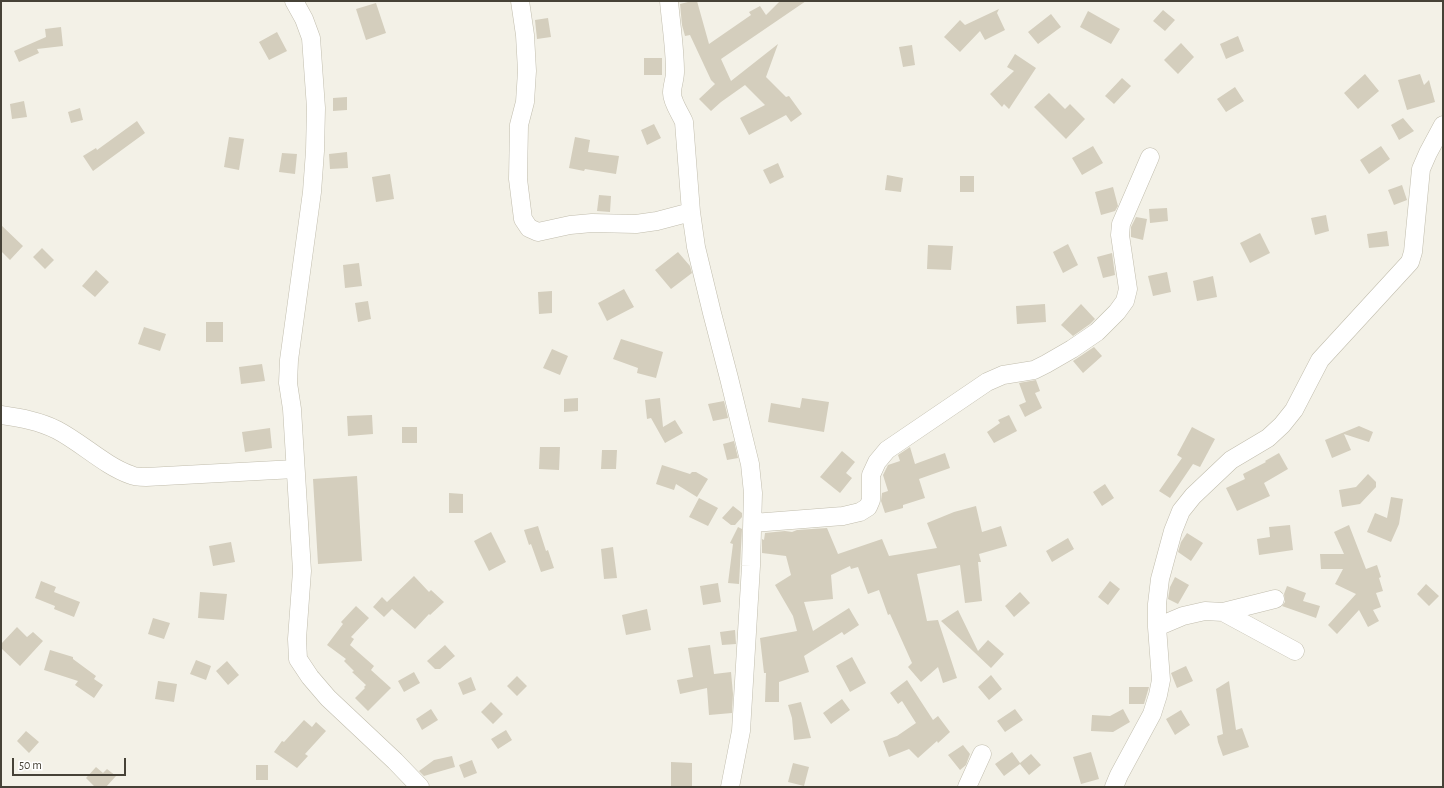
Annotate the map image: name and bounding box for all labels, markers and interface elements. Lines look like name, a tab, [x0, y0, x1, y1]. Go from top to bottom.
scale bar	[14, 750, 128, 776]
text: 50 m	[19, 759, 42, 771]

